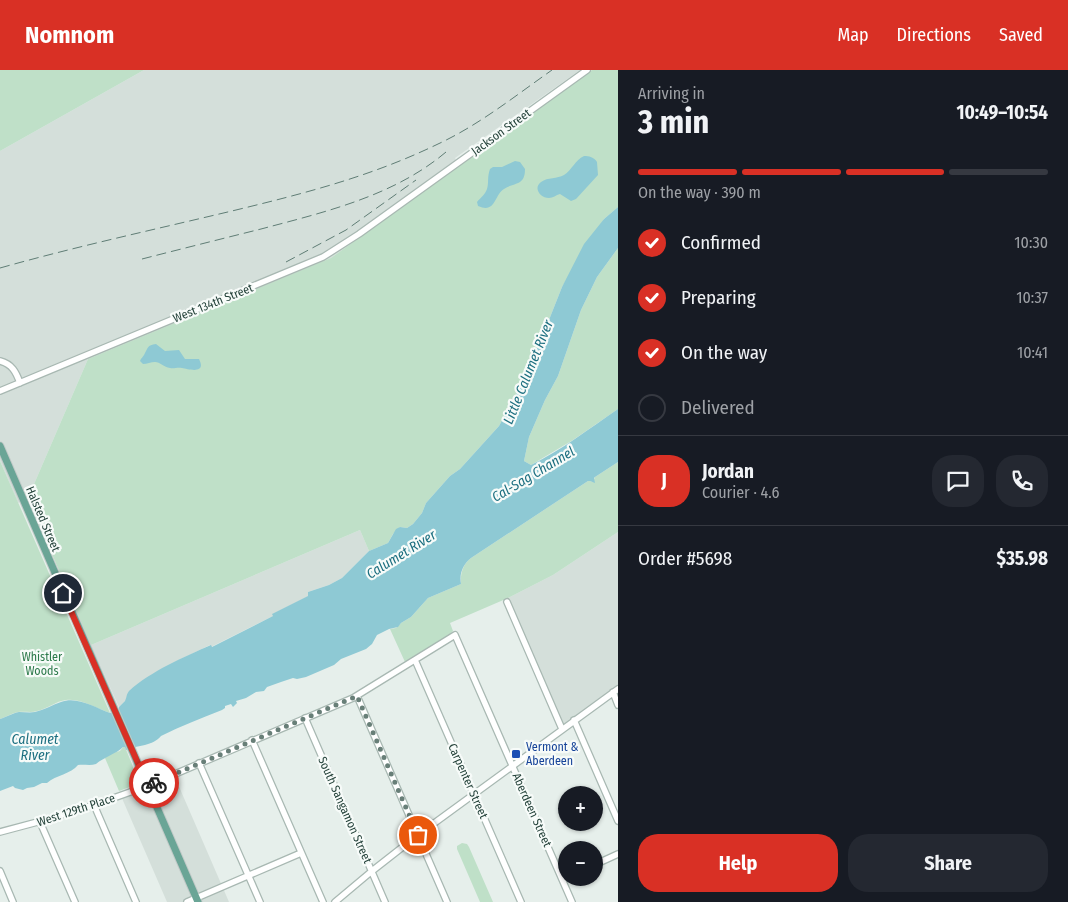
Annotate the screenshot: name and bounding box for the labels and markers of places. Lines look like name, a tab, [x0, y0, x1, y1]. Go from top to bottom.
pin	[42, 572, 84, 614]
place label: Vermont & Aberdeen	[526, 740, 579, 768]
marker: Vermont & Aberdeen	[510, 748, 522, 760]
pin	[397, 814, 439, 856]

